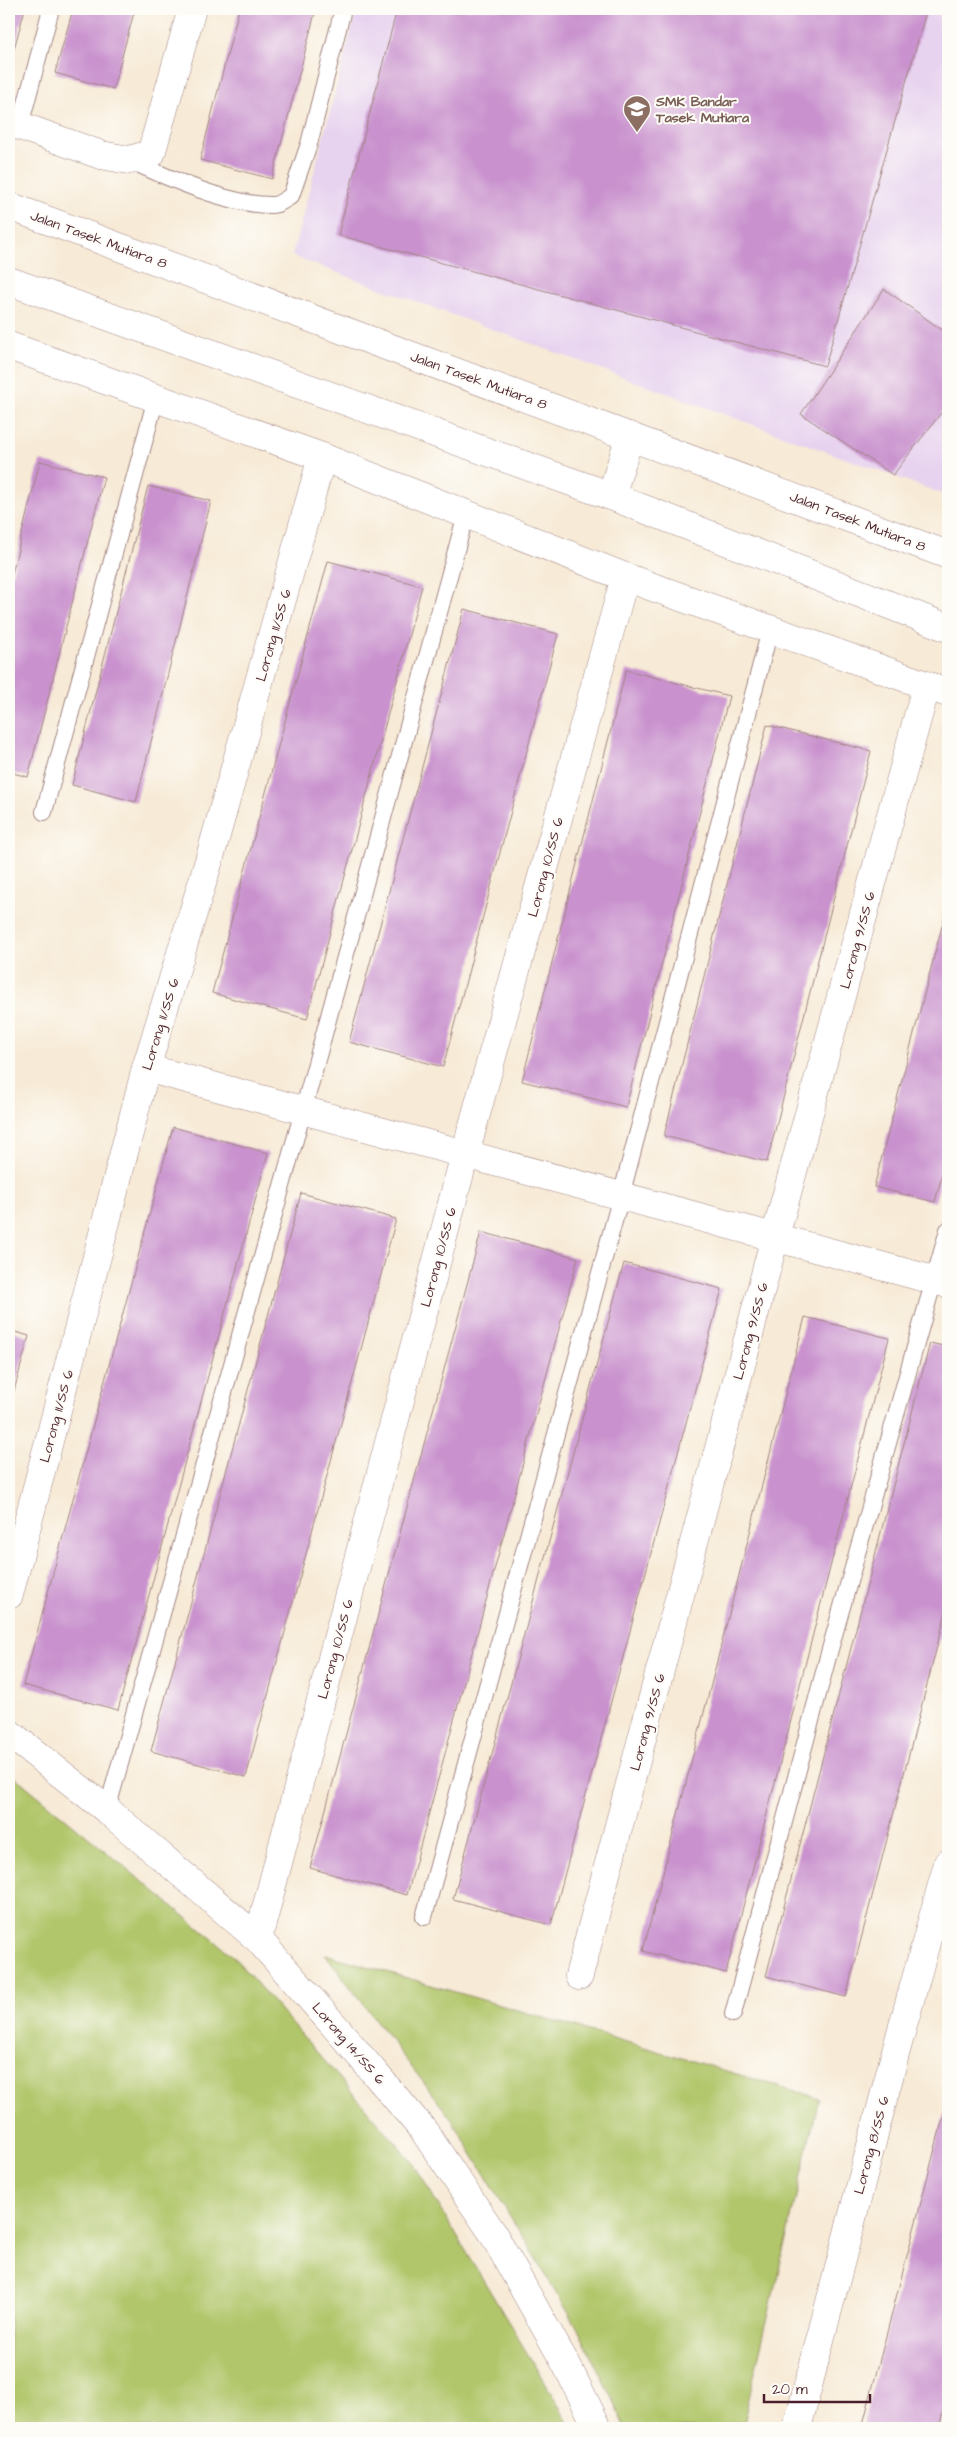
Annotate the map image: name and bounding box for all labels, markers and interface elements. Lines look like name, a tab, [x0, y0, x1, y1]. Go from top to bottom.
place label: SMK Bandar Tasek Mutiara	[655, 92, 750, 128]
school or university icon: SMK Bandar Tasek Mutiara	[622, 94, 652, 133]
street label: Jalan Tasek Mutiara 8	[27, 206, 170, 274]
street label: Jalan Tasek Mutiara 8	[407, 347, 550, 415]
street label: Jalan Tasek Mutiara 8	[787, 487, 929, 557]
street label: Lorong 11/SS 6	[251, 586, 297, 684]
street label: Lorong 10/SS 6	[523, 815, 569, 919]
street label: Lorong 9/SS 6	[835, 889, 881, 991]
street label: Lorong 11/SS 6	[137, 976, 185, 1073]
street label: Lorong 10/SS 6	[416, 1205, 462, 1309]
street label: Lorong 9/SS 6	[728, 1280, 774, 1382]
street label: Lorong 11/SS 6	[35, 1367, 79, 1465]
street label: Lorong 10/SS 6	[313, 1597, 359, 1701]
street label: Lorong 9/SS 6	[625, 1671, 671, 1773]
street label: Lorong 14/SS 6	[307, 1998, 390, 2089]
street label: Lorong 8/SS 6	[849, 2094, 895, 2197]
scale bar	[764, 2372, 871, 2404]
text: 20 m	[772, 2379, 808, 2400]

